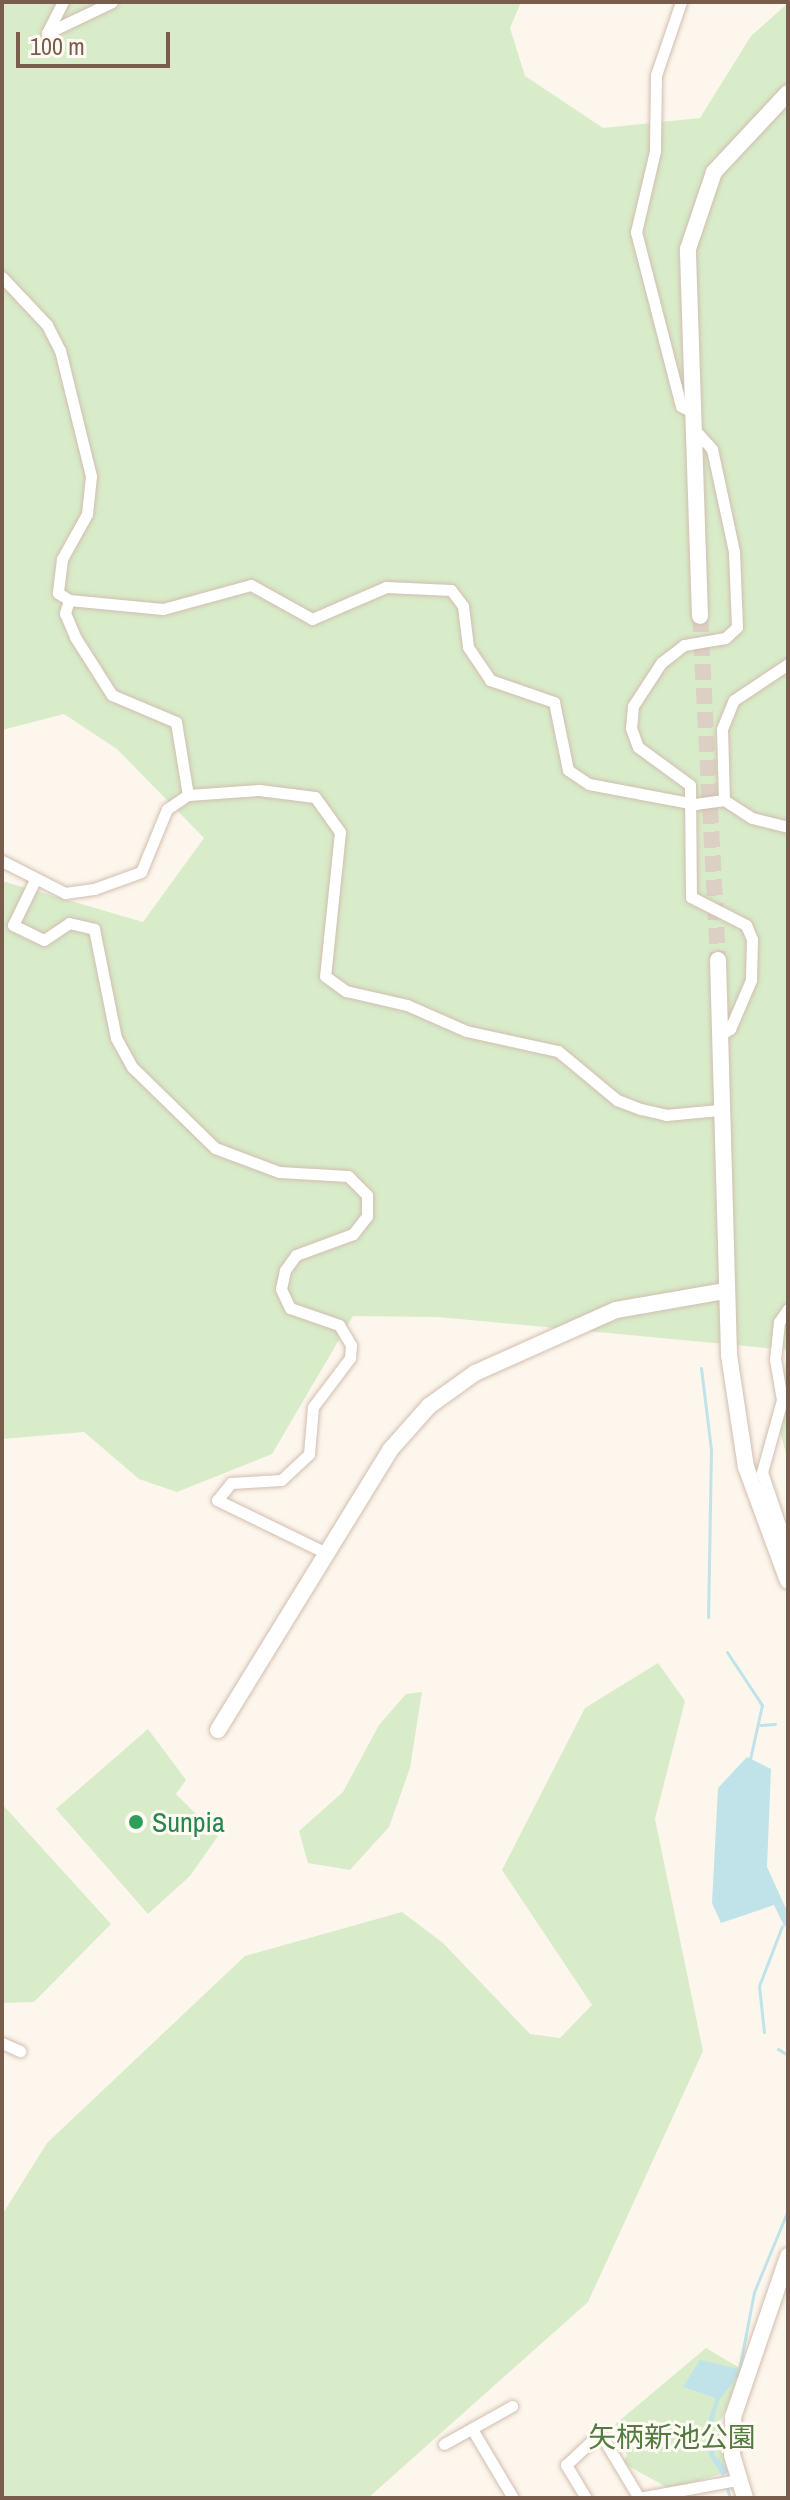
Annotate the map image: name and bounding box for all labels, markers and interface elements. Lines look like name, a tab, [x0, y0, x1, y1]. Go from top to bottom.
scale bar	[20, 16, 174, 66]
text: 100 m	[30, 30, 85, 62]
place label: Sunpia	[152, 1805, 225, 1839]
marker: Sunpia	[127, 1813, 145, 1831]
park label: 矢柄新池公園	[588, 2420, 756, 2454]

